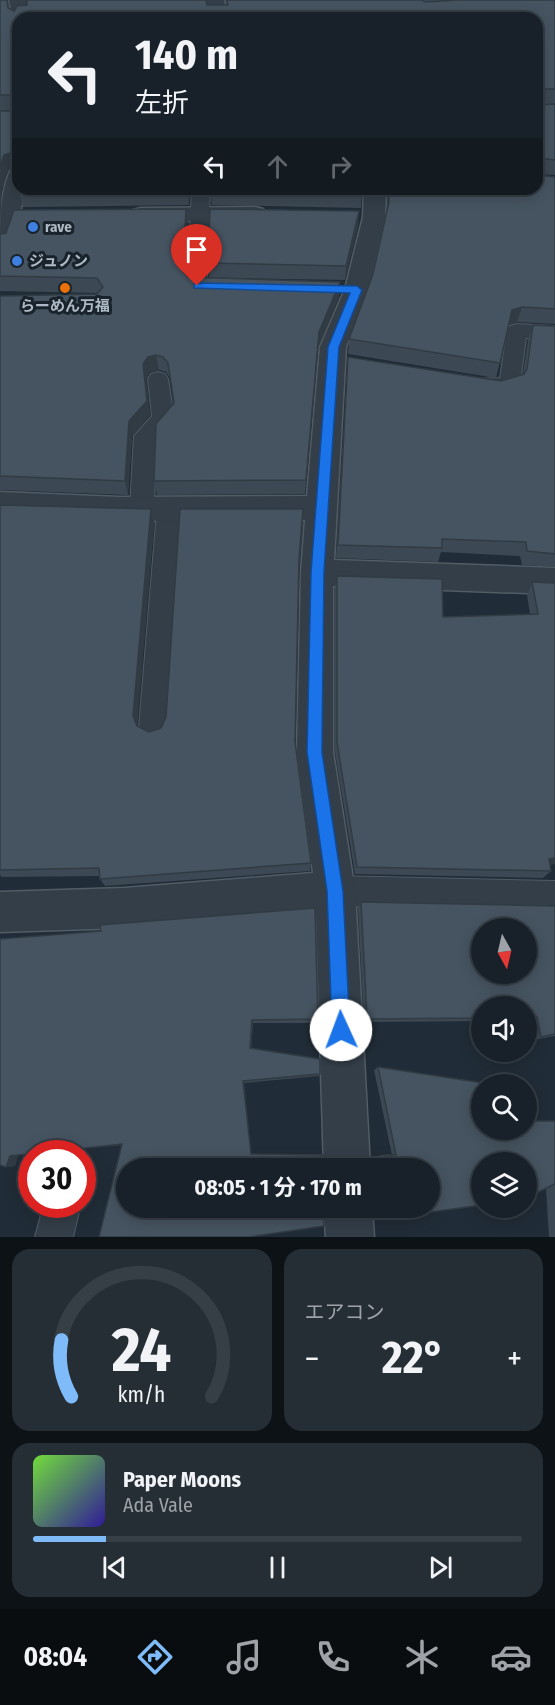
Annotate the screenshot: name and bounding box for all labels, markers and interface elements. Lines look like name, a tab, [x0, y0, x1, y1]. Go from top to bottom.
text: 140 m	[135, 30, 238, 80]
icon: left	[36, 36, 114, 114]
text: 左折	[135, 87, 189, 119]
icon: left	[198, 150, 231, 183]
icon: ahead	[261, 150, 294, 183]
icon: right	[324, 150, 357, 183]
place label: rave	[45, 218, 72, 236]
marker: rave	[26, 220, 40, 234]
pin	[171, 224, 222, 286]
icon: arrive	[180, 233, 213, 266]
place label: ジュノン	[29, 252, 88, 270]
marker: ジュノン	[10, 254, 24, 268]
marker: らーめん万福	[58, 281, 72, 295]
place label: らーめん万福	[20, 297, 110, 315]
north arrow	[471, 918, 537, 984]
map controls	[471, 918, 537, 1218]
button: sound	[471, 996, 537, 1062]
position arrow	[309, 998, 373, 1062]
button: search	[471, 1074, 537, 1140]
speed limit sign: 30	[18, 1140, 96, 1218]
button: layers	[471, 1152, 537, 1218]
text: 08:05 · 1 分 · 170 m	[194, 1174, 362, 1201]
text: エアコン	[305, 1300, 385, 1324]
text: 24	[111, 1313, 172, 1388]
text: 22°	[382, 1331, 445, 1385]
text: −	[305, 1339, 319, 1379]
text: +	[507, 1339, 522, 1379]
text: km/h	[118, 1382, 166, 1408]
text: Paper Moons	[123, 1466, 241, 1493]
text: Ada Vale	[123, 1493, 193, 1517]
icon: previous	[98, 1551, 131, 1584]
icon: pause	[261, 1551, 294, 1584]
icon: next	[424, 1551, 457, 1584]
icon: directions	[134, 1636, 176, 1678]
icon: music	[223, 1636, 265, 1678]
icon: phone	[312, 1636, 354, 1678]
icon: climate	[401, 1636, 443, 1678]
icon: car	[490, 1636, 532, 1678]
text: 08:04	[23, 1641, 87, 1673]

